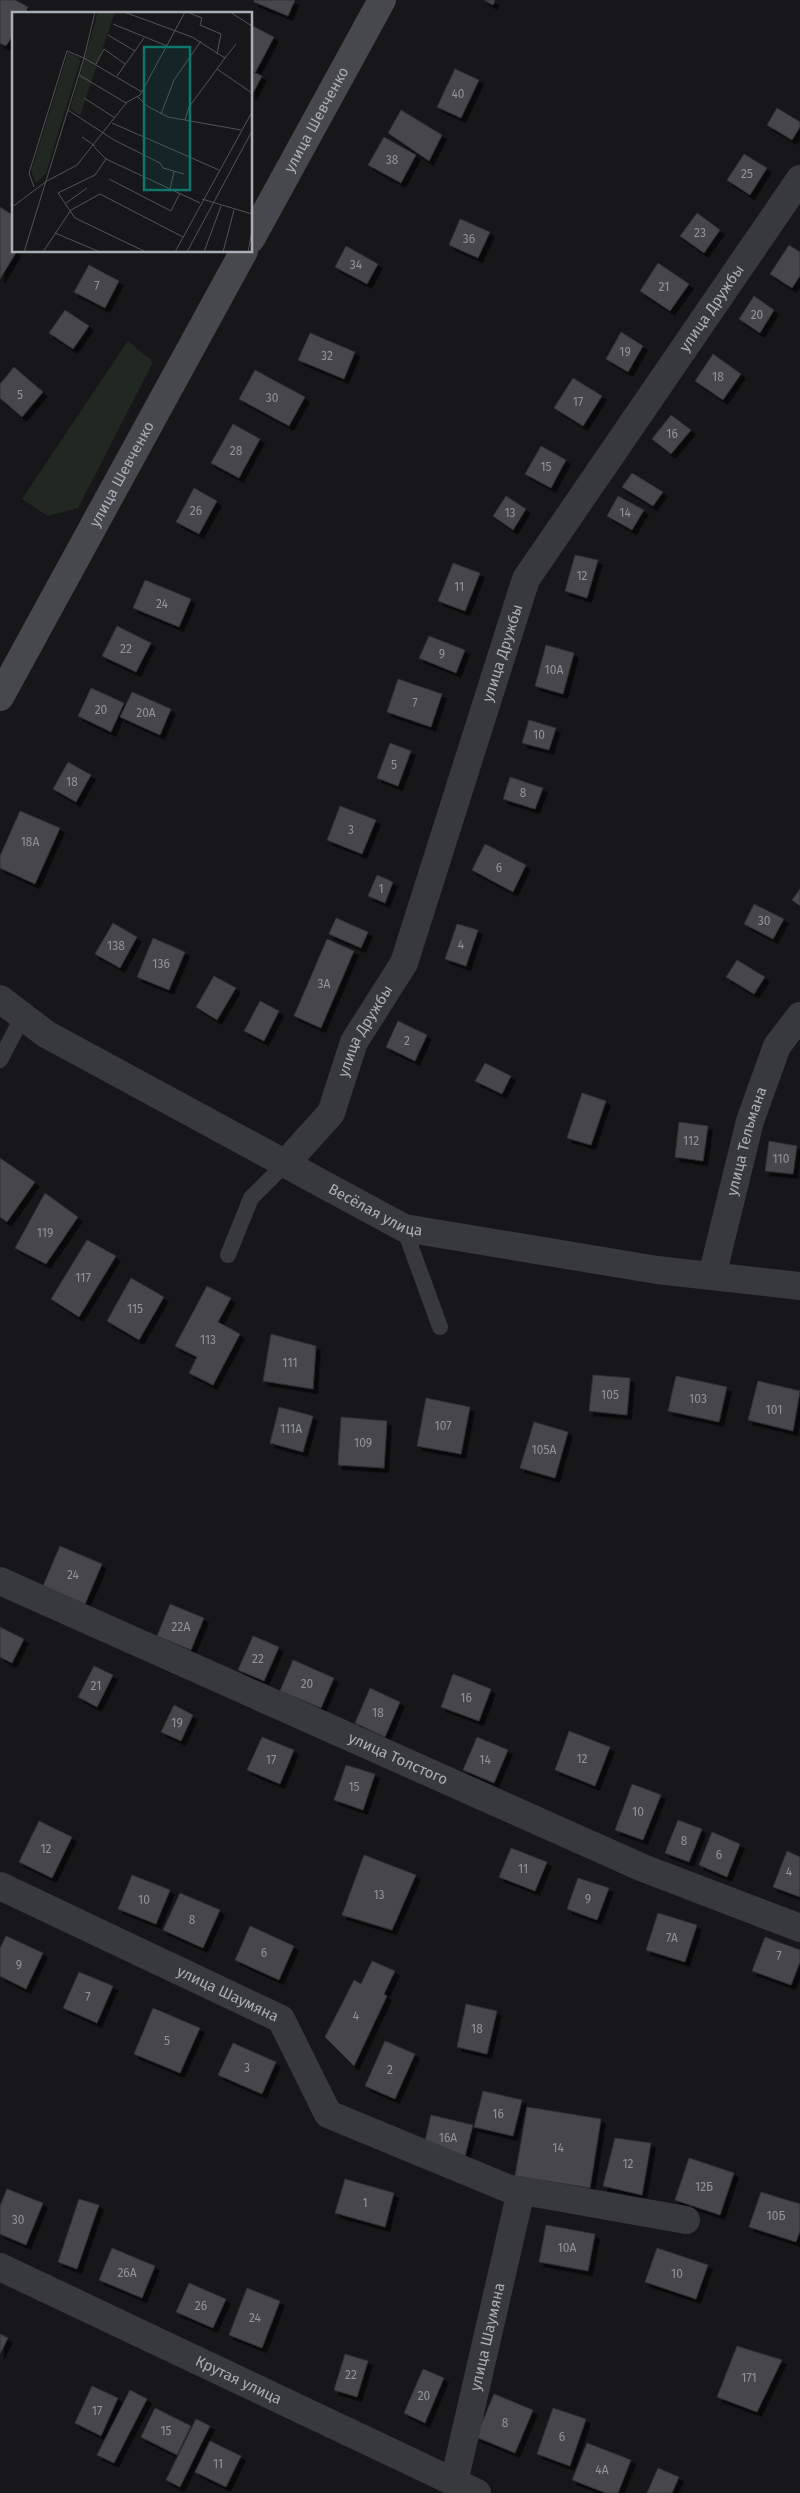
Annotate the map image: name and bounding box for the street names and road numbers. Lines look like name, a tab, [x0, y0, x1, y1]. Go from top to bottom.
street label: улица Шевченко	[280, 64, 353, 176]
street label: улица Дружбы	[675, 261, 748, 355]
street label: улица Шевченко	[86, 418, 158, 530]
street label: улица Дружбы	[478, 602, 526, 704]
street label: улица Дружбы	[334, 982, 397, 1079]
street label: улица Тельмана	[723, 1084, 771, 1198]
street label: Весёлая улица	[325, 1180, 424, 1240]
street label: улица Толстого	[346, 1729, 451, 1789]
street label: улица Шаумяна	[174, 1962, 282, 2026]
street label: улица Шаумяна	[466, 2281, 509, 2393]
street label: Крутая улица	[192, 2352, 285, 2408]

